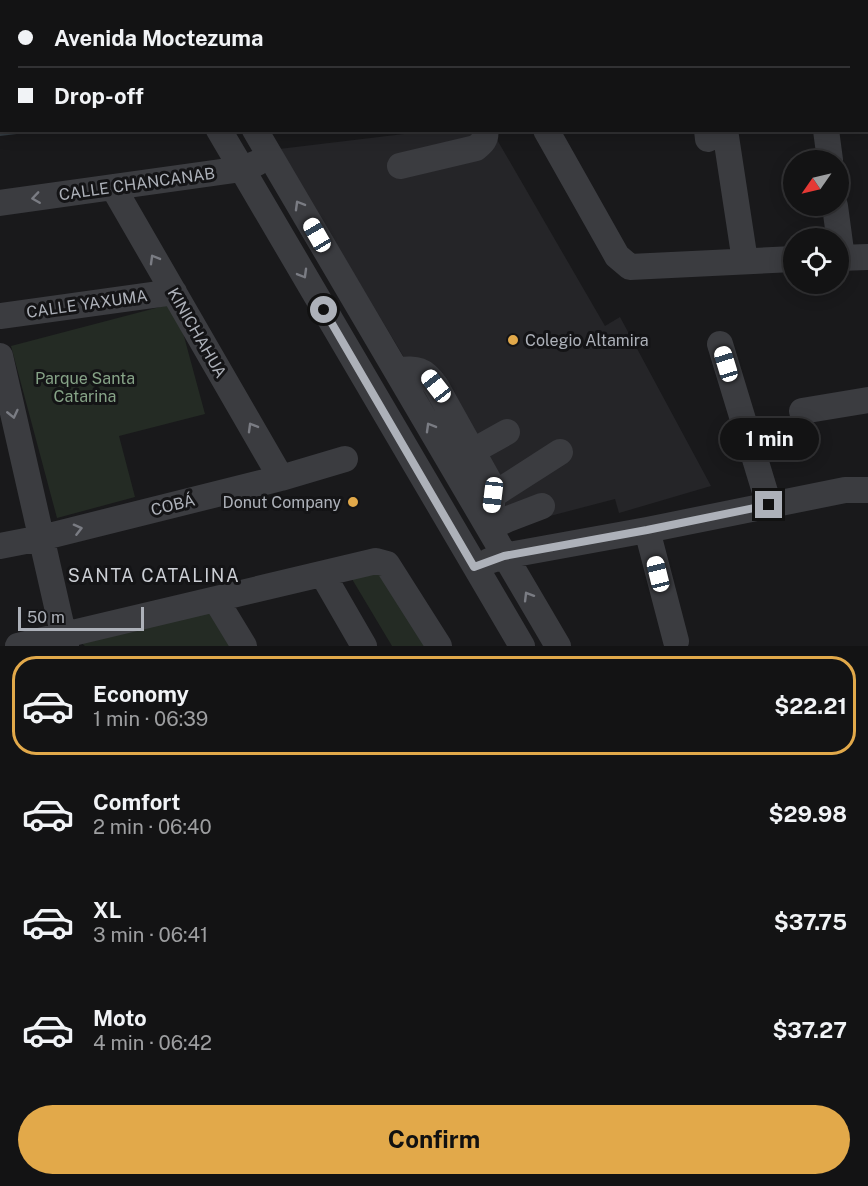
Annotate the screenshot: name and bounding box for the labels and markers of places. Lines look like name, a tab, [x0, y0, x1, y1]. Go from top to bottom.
place label: Colegio Altamira	[525, 331, 649, 350]
marker: Colegio Altamira	[506, 333, 520, 347]
place label: Donut Company	[223, 493, 341, 512]
marker: Donut Company	[346, 495, 360, 509]

